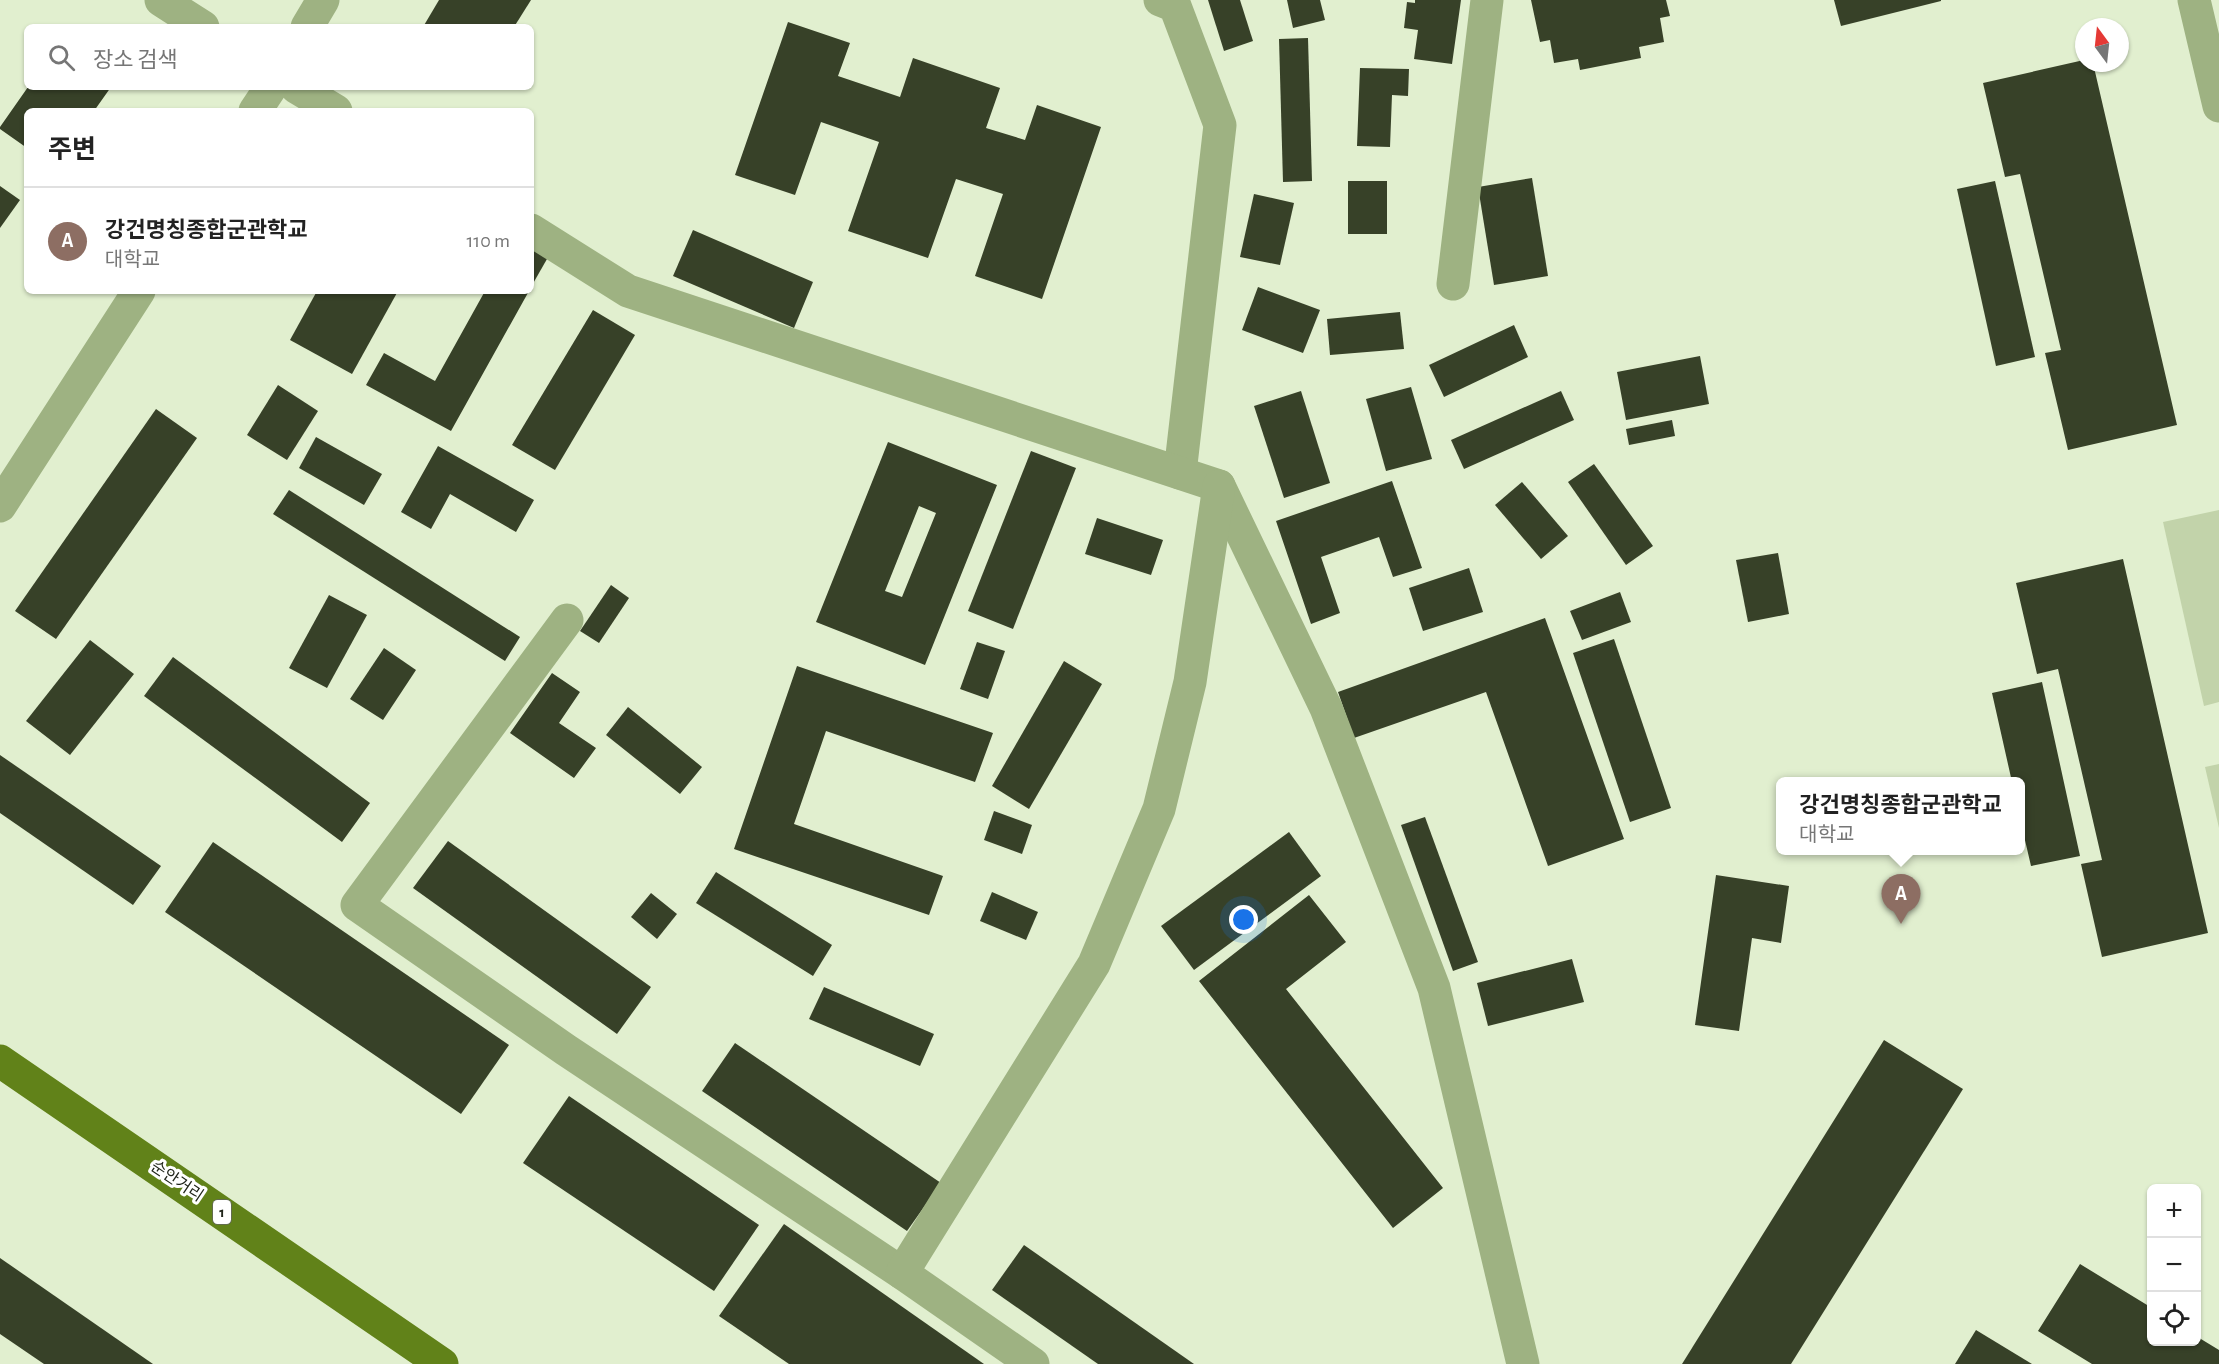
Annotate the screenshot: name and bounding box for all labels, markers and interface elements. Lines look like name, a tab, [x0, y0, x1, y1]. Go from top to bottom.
north arrow	[2075, 18, 2129, 72]
search box	[24, 24, 534, 90]
icon: search	[45, 41, 78, 74]
text: 장소 검색	[93, 49, 178, 71]
text: 주변	[48, 137, 96, 163]
text: 강건명칭종합군관학교	[105, 219, 307, 241]
text: A	[62, 231, 74, 251]
text: 110 m	[466, 231, 510, 251]
text: 대학교	[105, 250, 160, 270]
popup	[1776, 777, 2025, 855]
text: 강건명칭종합군관학교	[1799, 794, 2002, 816]
text: 대학교	[1799, 825, 1855, 845]
pin: A	[1882, 874, 1920, 924]
your location	[1229, 905, 1258, 934]
street label: 순안거리	[148, 1158, 206, 1204]
map controls	[2147, 1184, 2201, 1346]
button: +	[2147, 1184, 2201, 1238]
road number: 1	[213, 1200, 231, 1224]
button: −	[2147, 1238, 2201, 1292]
button: locate	[2147, 1292, 2201, 1346]

